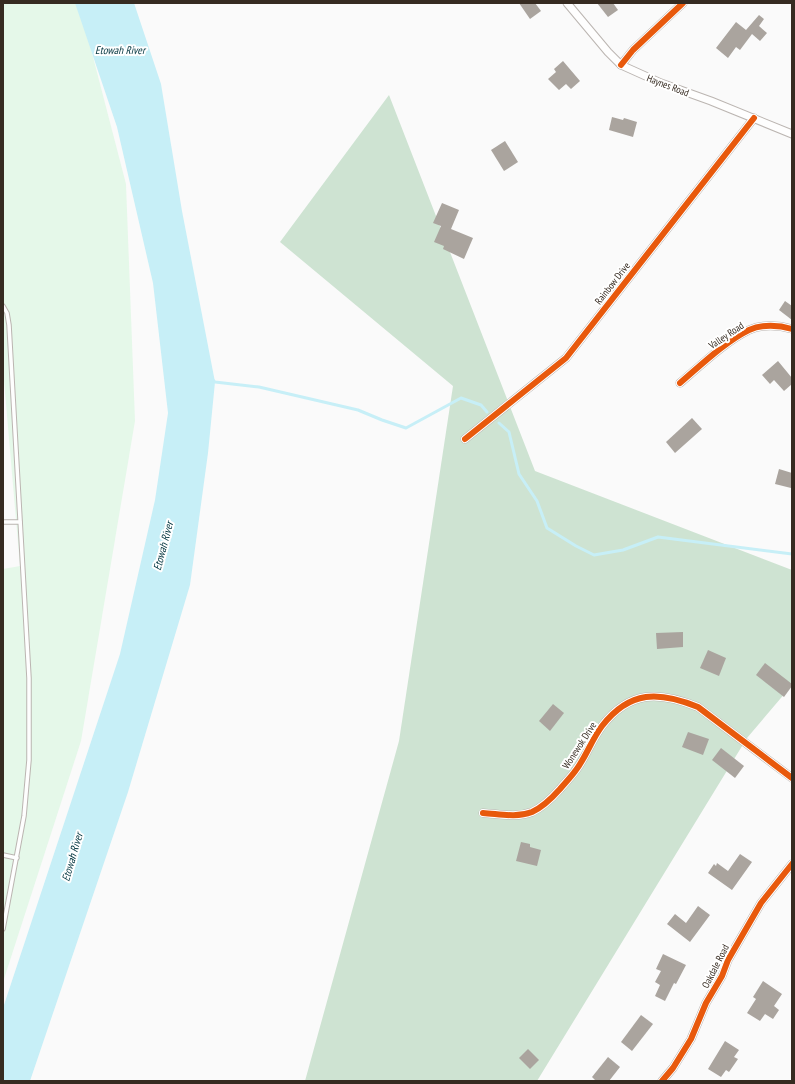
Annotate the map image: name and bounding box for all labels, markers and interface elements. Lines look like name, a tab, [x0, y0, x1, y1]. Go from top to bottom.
water label: Etowah River	[95, 43, 147, 57]
street label: Haynes Road	[645, 71, 691, 99]
street label: Rainbow Drive	[592, 260, 633, 307]
street label: Valley Road	[705, 319, 746, 352]
water label: Etowah River	[150, 518, 177, 572]
street label: Wonewok Drive	[559, 719, 599, 771]
water label: Etowah River	[58, 829, 86, 883]
street label: Oakdale Road	[699, 942, 732, 990]

